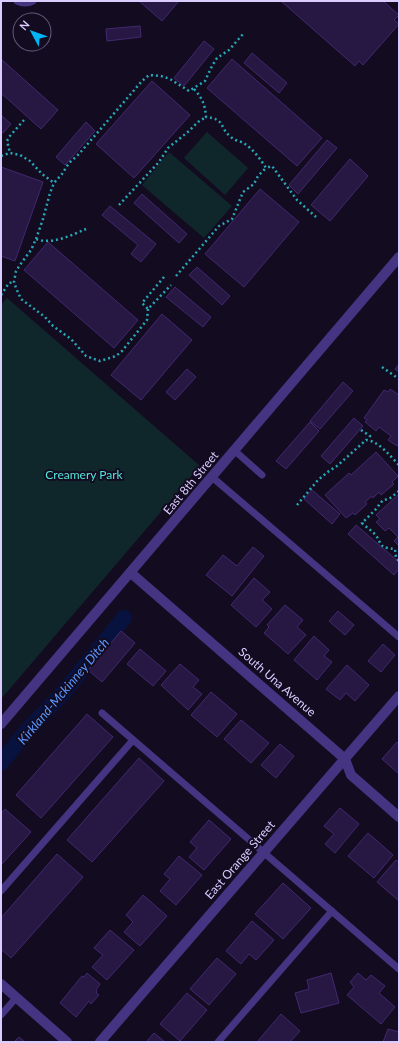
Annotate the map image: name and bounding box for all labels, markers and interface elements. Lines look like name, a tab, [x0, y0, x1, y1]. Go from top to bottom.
north arrow	[12, 12, 52, 52]
text: N	[16, 18, 32, 33]
street label: East 8th Street	[160, 447, 222, 517]
park label: Creamery Park	[45, 467, 124, 482]
water label: Kirkland-Mckinney Ditch	[14, 635, 112, 747]
street label: South Una Avenue	[236, 644, 319, 719]
street label: East Orange Street	[201, 817, 278, 902]

